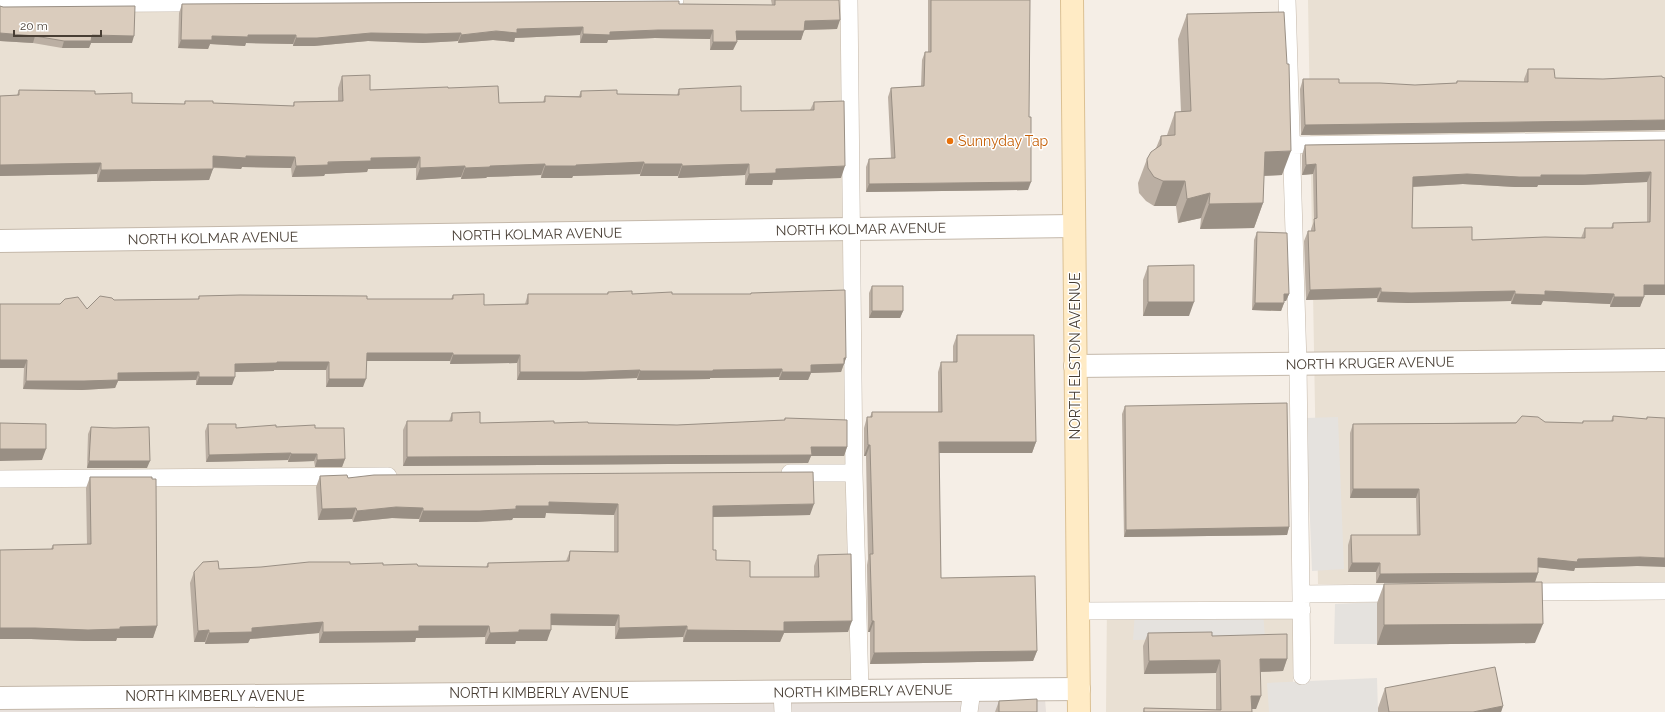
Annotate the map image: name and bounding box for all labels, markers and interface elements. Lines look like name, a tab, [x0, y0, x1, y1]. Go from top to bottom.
scale bar	[14, 12, 101, 38]
text: 20 m	[20, 19, 48, 33]
place label: Sunnyday Tap	[958, 133, 1049, 149]
marker: Sunnyday Tap	[945, 136, 955, 146]
street label: NORTH KOLMAR AVENUE	[776, 220, 946, 238]
street label: NORTH KOLMAR AVENUE	[452, 225, 622, 243]
street label: NORTH KOLMAR AVENUE	[128, 229, 298, 247]
street label: NORTH ELSTON AVENUE	[1067, 272, 1083, 440]
street label: NORTH KRUGER AVENUE	[1285, 354, 1455, 372]
street label: NORTH KIMBERLY AVENUE	[773, 681, 953, 701]
street label: NORTH KIMBERLY AVENUE	[449, 685, 629, 701]
street label: NORTH KIMBERLY AVENUE	[125, 688, 305, 704]

